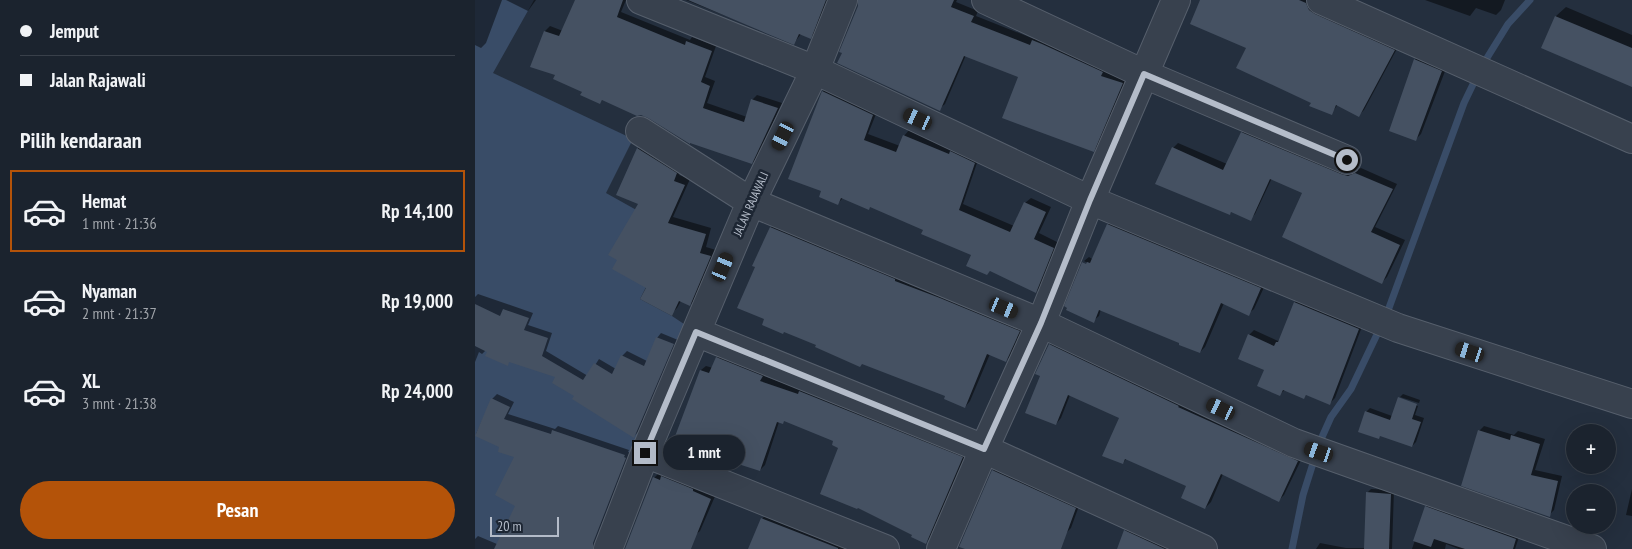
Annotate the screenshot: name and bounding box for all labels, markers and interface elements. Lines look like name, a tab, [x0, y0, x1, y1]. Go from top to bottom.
text: Jemput	[50, 19, 99, 43]
text: Jalan Rajawali	[50, 68, 146, 92]
car	[901, 106, 934, 132]
car	[769, 119, 796, 153]
text: Pilih kendaraan	[20, 126, 142, 154]
route start	[1336, 149, 1358, 171]
street label: JALAN RAJAWALI	[729, 169, 771, 239]
icon: car	[22, 189, 67, 234]
text: Hemat	[82, 189, 126, 213]
text: Rp 14,100	[382, 199, 453, 223]
text: 1 mnt · 21:36	[82, 213, 157, 233]
car	[710, 250, 735, 284]
icon: car	[22, 279, 67, 324]
text: Nyaman	[82, 279, 137, 303]
text: Rp 19,000	[382, 289, 453, 313]
car	[987, 295, 1020, 321]
text: 2 mnt · 21:37	[82, 303, 157, 323]
car	[1453, 340, 1486, 364]
icon: car	[22, 369, 67, 414]
text: XL	[82, 369, 100, 393]
text: Rp 24,000	[382, 379, 453, 403]
text: 3 mnt · 21:38	[82, 393, 157, 413]
car	[1204, 396, 1237, 422]
map controls	[1566, 424, 1616, 534]
button: +	[1566, 424, 1616, 474]
callout: 1 mnt	[663, 436, 745, 470]
car	[1302, 440, 1335, 464]
route end	[634, 442, 656, 464]
text: 1 mnt	[687, 442, 721, 462]
button: Pesan	[20, 481, 455, 539]
button: −	[1566, 484, 1616, 534]
scale bar	[490, 514, 559, 537]
text: 20 m	[497, 517, 522, 535]

